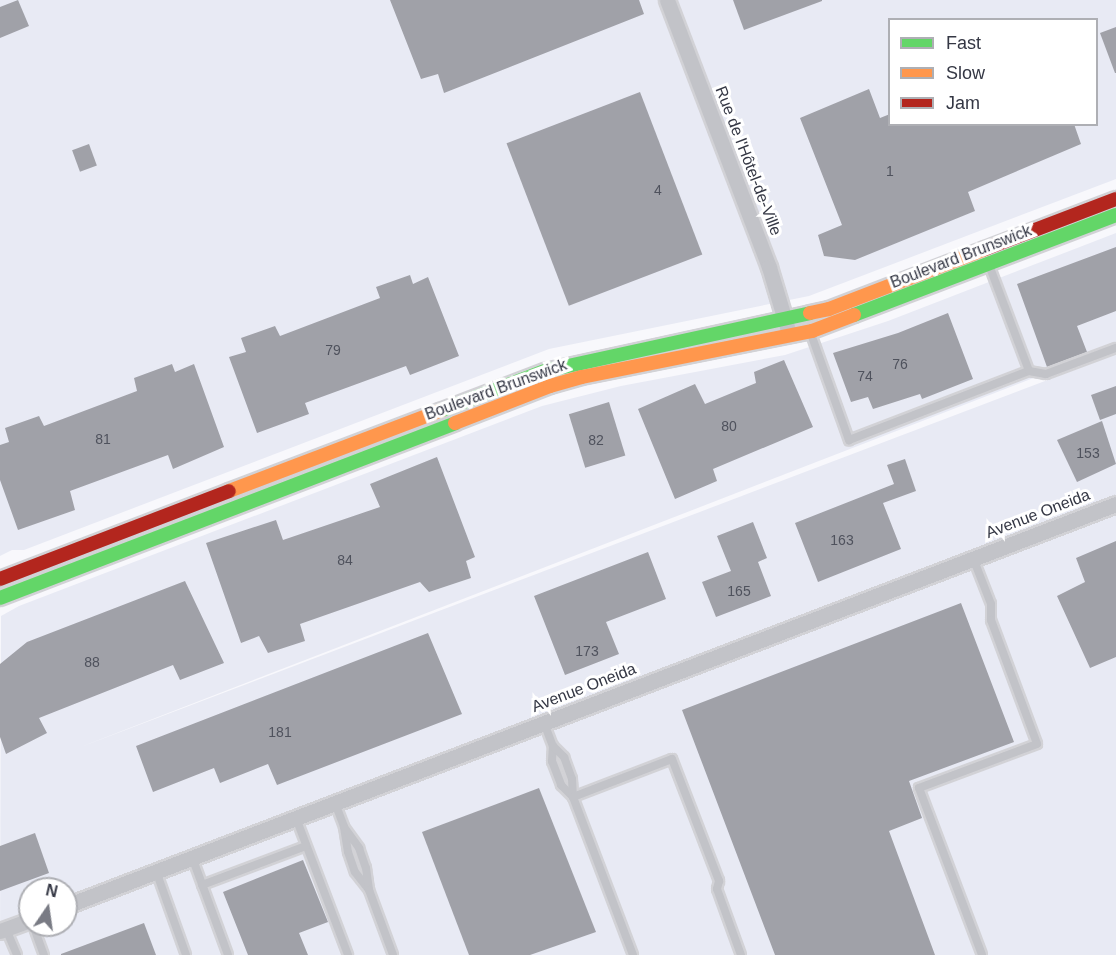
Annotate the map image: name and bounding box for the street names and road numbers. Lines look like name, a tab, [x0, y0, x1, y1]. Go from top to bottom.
street label: Rue de l'Hôtel-de-Ville	[711, 84, 785, 238]
street label: Boulevard Brunswick	[888, 221, 1034, 293]
street label: Boulevard Brunswick	[423, 355, 569, 425]
street label: Avenue Oneida	[983, 485, 1093, 543]
street label: Avenue Oneida	[529, 659, 639, 717]

